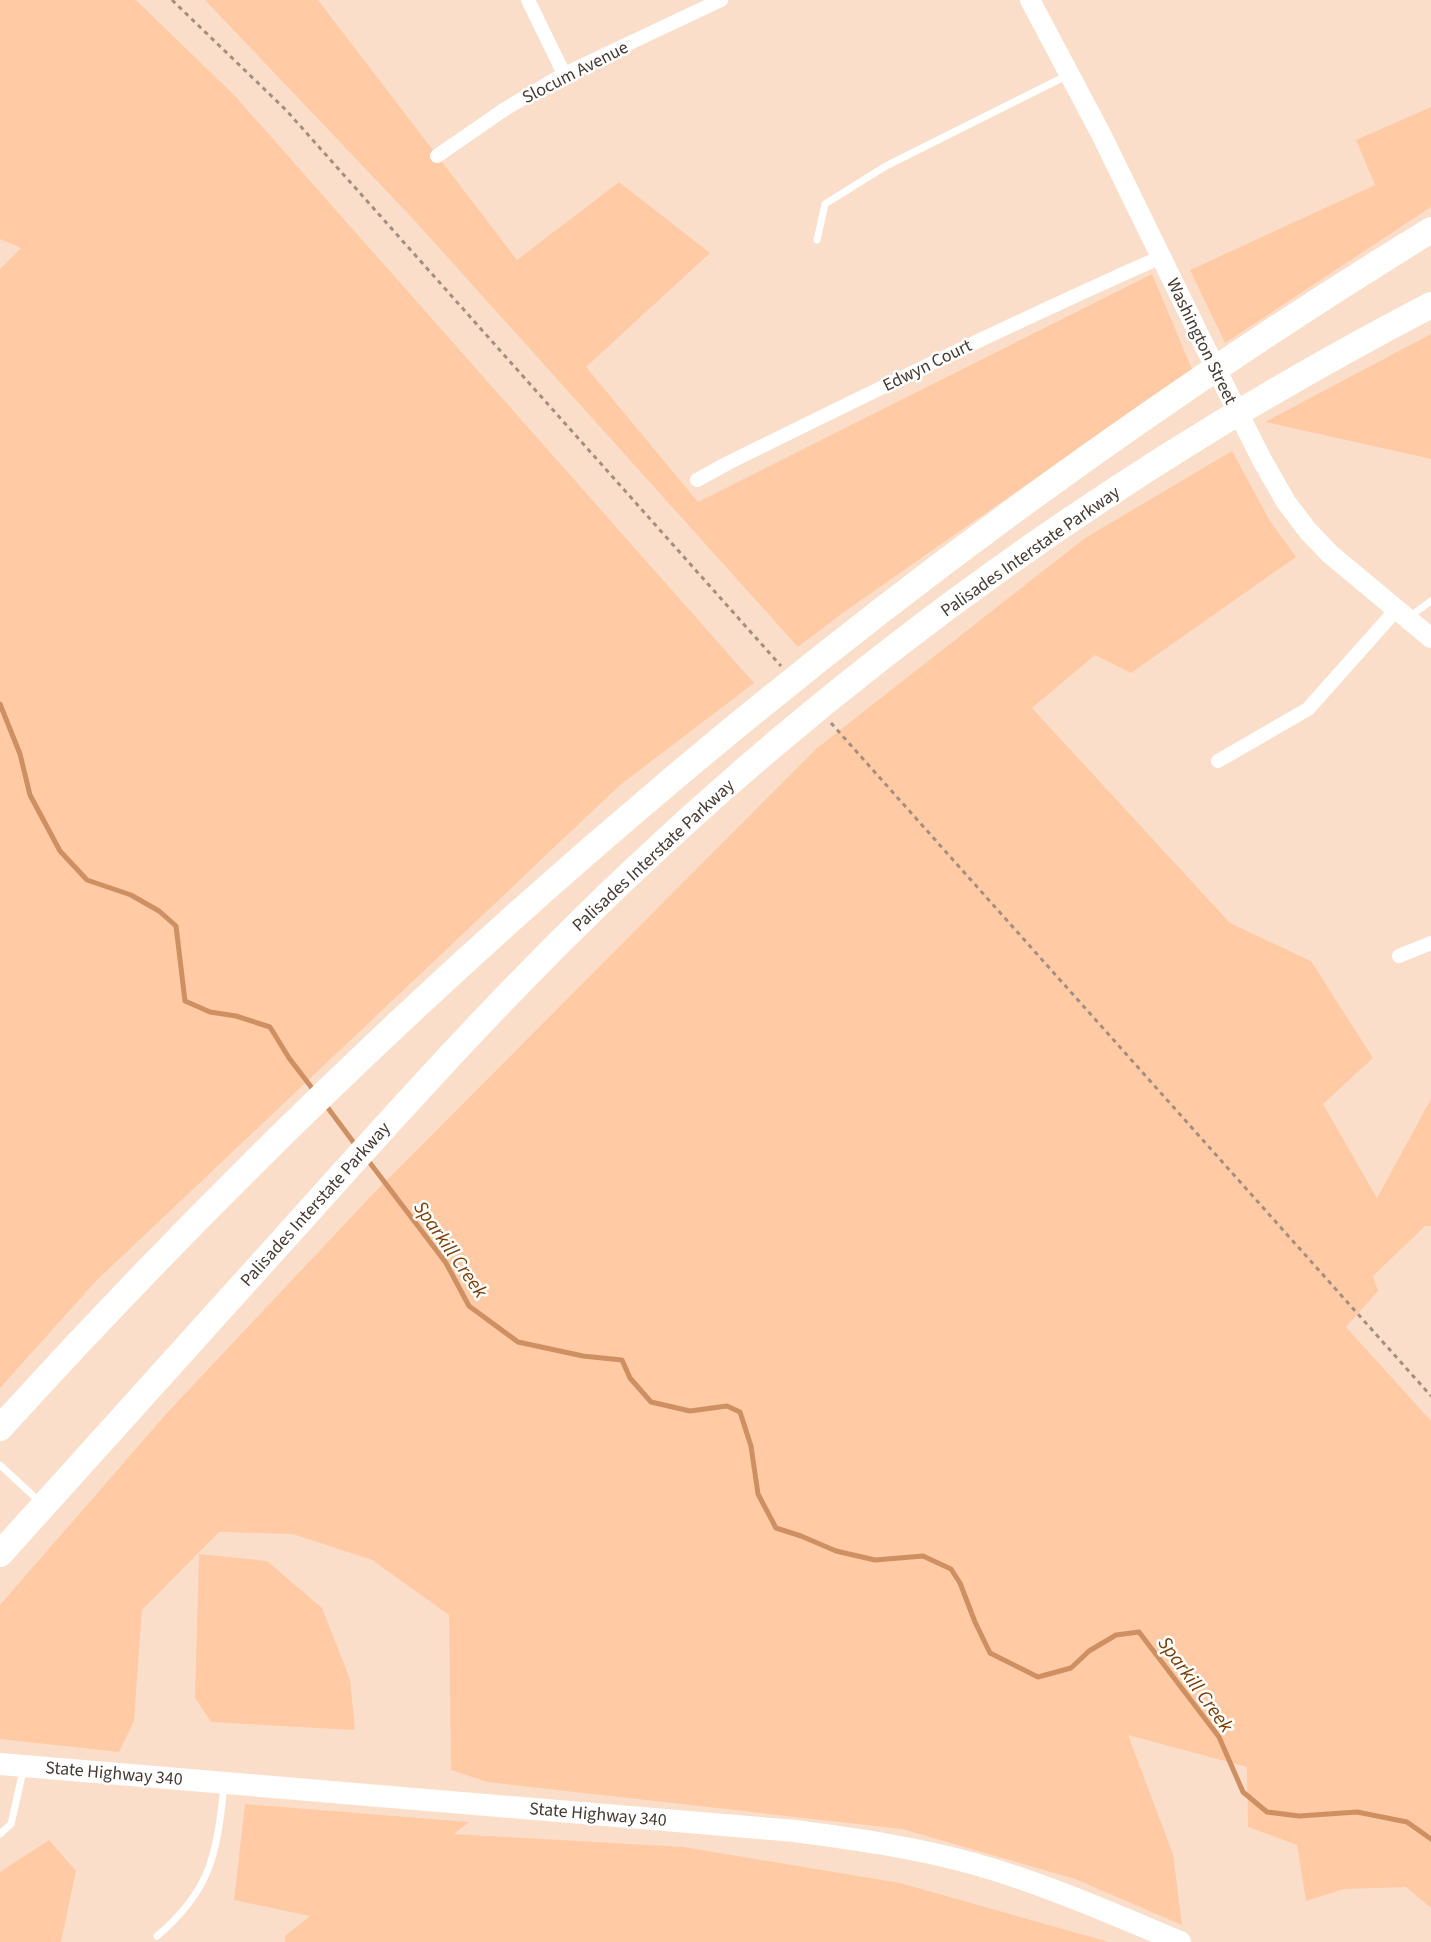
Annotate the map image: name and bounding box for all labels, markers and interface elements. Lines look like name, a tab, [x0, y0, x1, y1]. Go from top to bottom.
street label: Slocum Avenue	[518, 35, 633, 110]
street label: Washington Street	[1160, 274, 1243, 409]
street label: Edwyn Court	[878, 333, 976, 398]
street label: Palisades Interstate Parkway	[936, 480, 1125, 623]
street label: Palisades Interstate Parkway	[567, 773, 740, 937]
street label: Palisades Interstate Parkway	[235, 1116, 397, 1292]
water label: Sparkill Creek	[406, 1195, 494, 1304]
water label: Sparkill Creek	[1151, 1631, 1240, 1739]
street label: State Highway 340	[44, 1755, 184, 1792]
street label: State Highway 340	[528, 1796, 668, 1833]

